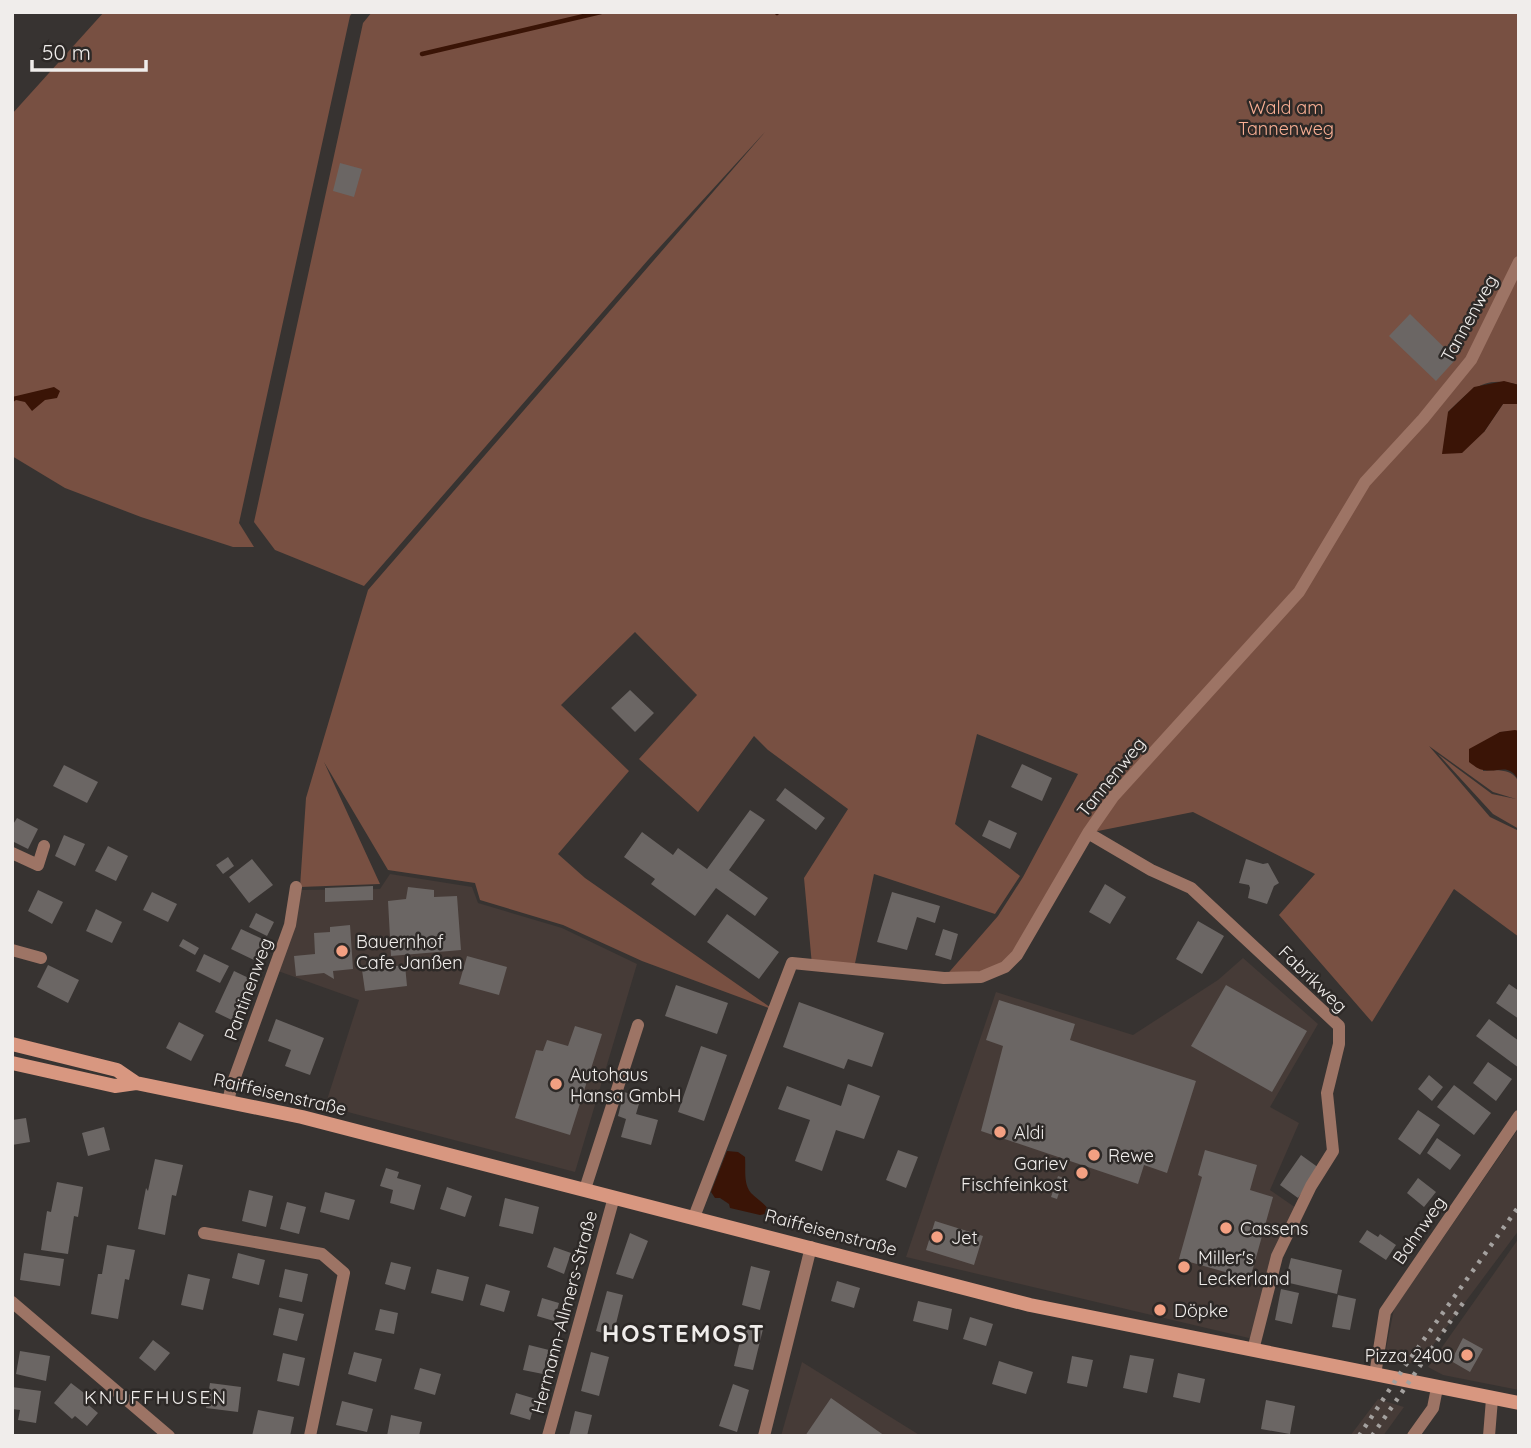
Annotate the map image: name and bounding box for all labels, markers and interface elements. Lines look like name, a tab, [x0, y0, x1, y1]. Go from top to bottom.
scale bar	[32, 28, 145, 72]
text: 50 m	[42, 39, 91, 65]
park label: Wald am Tannenweg	[1238, 96, 1334, 140]
street label: Tannenweg	[1436, 270, 1502, 366]
street label: Tannenweg	[1072, 732, 1150, 822]
place label: Bauernhof Cafe Janßen	[356, 930, 463, 974]
street label: Pantinenweg	[219, 934, 277, 1044]
street label: Fabrikweg	[1274, 941, 1352, 1017]
marker: Bauernhof Cafe Janßen	[334, 943, 350, 959]
place label: Autohaus Hansa GmbH	[570, 1063, 681, 1107]
street label: Raiffeisenstraße	[211, 1067, 349, 1121]
marker: Autohaus Hansa GmbH	[548, 1076, 564, 1092]
place label: Aldi	[1014, 1121, 1044, 1144]
marker: Aldi	[992, 1124, 1008, 1140]
place label: Rewe	[1108, 1144, 1154, 1167]
marker: Rewe	[1086, 1147, 1102, 1163]
place label: Gariev Fischfeinkost	[961, 1152, 1068, 1196]
marker: Gariev Fischfeinkost	[1074, 1165, 1090, 1181]
street label: Bahnweg	[1387, 1191, 1451, 1269]
street label: Raiffeisenstraße	[762, 1203, 900, 1261]
street label: Hermann-Allmers-Straße	[526, 1208, 602, 1416]
place label: Cassens	[1240, 1217, 1309, 1240]
marker: Cassens	[1218, 1220, 1234, 1236]
place label: Jet	[951, 1226, 978, 1249]
marker: Jet	[929, 1229, 945, 1245]
place label: Miller's Leckerland	[1198, 1246, 1290, 1290]
marker: Miller's Leckerland	[1176, 1259, 1192, 1275]
place label: Döpke	[1174, 1299, 1228, 1322]
marker: Döpke	[1152, 1302, 1168, 1318]
district label: HOSTEMOST	[602, 1318, 766, 1348]
place label: Pizza 2400	[1365, 1344, 1453, 1367]
marker: Pizza 2400	[1459, 1347, 1475, 1363]
district label: KNUFFHUSEN	[84, 1385, 228, 1409]

